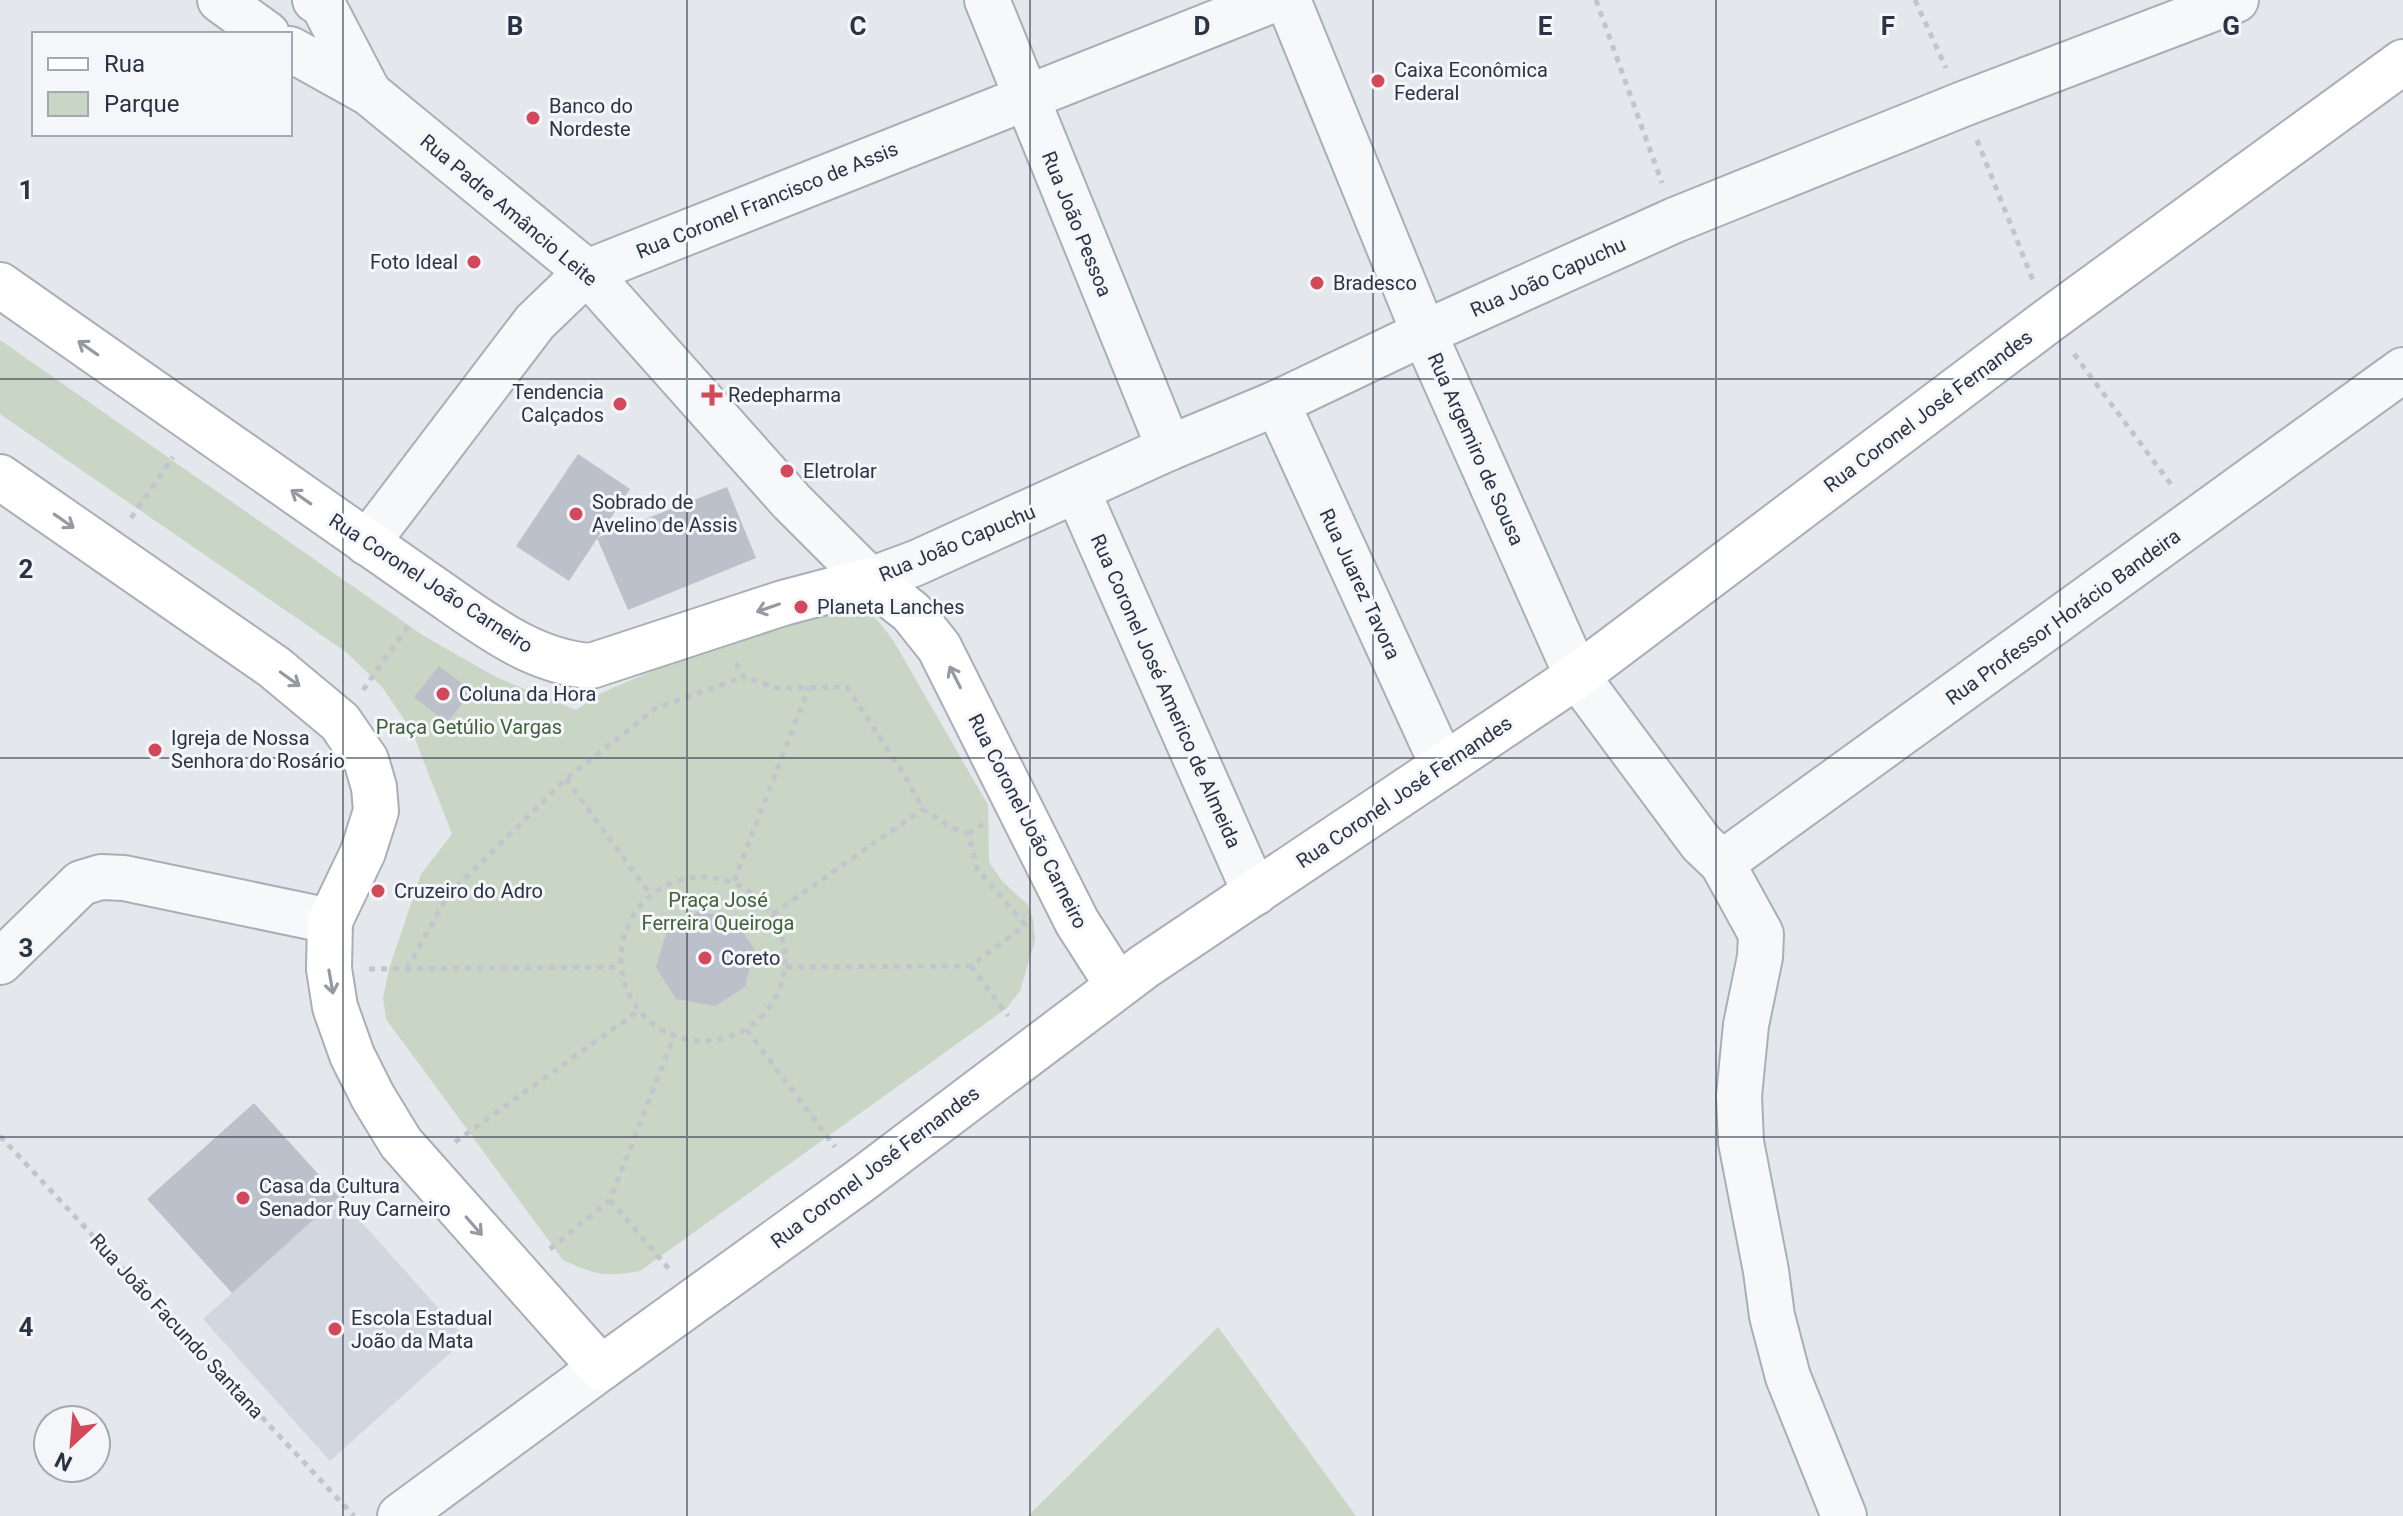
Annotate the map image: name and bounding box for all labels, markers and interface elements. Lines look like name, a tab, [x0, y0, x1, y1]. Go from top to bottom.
text: B	[507, 11, 523, 41]
text: C	[849, 11, 867, 41]
text: D	[1194, 11, 1210, 41]
text: E	[1538, 11, 1553, 41]
text: F	[1881, 11, 1895, 41]
text: G	[2222, 11, 2240, 41]
legend	[32, 32, 292, 136]
text: Rua	[104, 50, 145, 78]
place label: Caixa Econômica Federal	[1394, 58, 1548, 105]
marker: Caixa Econômica Federal	[1369, 72, 1387, 90]
text: Parque	[104, 90, 180, 118]
place label: Banco do Nordeste	[549, 94, 633, 141]
marker: Banco do Nordeste	[524, 109, 542, 127]
street label: Rua Padre Amâncio Leite	[416, 129, 602, 291]
street label: Rua Coronel Francisco de Assis	[633, 136, 901, 264]
street label: Rua João Pessoa	[1037, 148, 1117, 300]
text: 1	[19, 175, 33, 205]
street label: Rua João Capuchu	[1467, 232, 1629, 322]
place label: Foto Ideal	[370, 250, 458, 274]
marker: Foto Ideal	[465, 253, 483, 271]
place label: Bradesco	[1333, 271, 1417, 295]
marker: Bradesco	[1308, 274, 1326, 292]
street label: Rua Coronel José Fernandes	[1819, 325, 2037, 497]
one-way arrow	[78, 339, 100, 356]
street label: Rua Argemiro de Sousa	[1423, 349, 1529, 549]
place label: Tendencia Calçados	[512, 380, 604, 427]
place label: Redepharma	[728, 383, 841, 407]
marker: Redepharma	[703, 386, 721, 404]
marker: Tendencia Calçados	[611, 395, 629, 413]
place label: Eletrolar	[803, 459, 877, 483]
marker: Eletrolar	[778, 462, 796, 480]
one-way arrow	[290, 489, 312, 505]
place label: Sobrado de Avelino de Assis	[592, 490, 738, 537]
street label: Rua João Capuchu	[875, 499, 1039, 587]
marker: Sobrado de Avelino de Assis	[567, 505, 585, 523]
street label: Rua Juarez Tavora	[1315, 505, 1405, 663]
street label: Rua Coronel João Carneiro	[325, 508, 537, 658]
one-way arrow	[53, 513, 75, 529]
street label: Rua Professor Horácio Bandeira	[1941, 524, 2185, 710]
street label: Rua Coronel José Americo de Almeida	[1086, 530, 1246, 852]
text: 2	[19, 554, 33, 584]
place label: Planeta Lanches	[817, 595, 965, 619]
marker: Planeta Lanches	[792, 598, 810, 616]
one-way arrow	[755, 602, 780, 617]
one-way arrow	[946, 665, 962, 689]
one-way arrow	[279, 671, 301, 687]
place label: Coluna da Hora	[459, 682, 596, 706]
marker: Coluna da Hora	[434, 685, 452, 703]
street label: Rua Coronel João Carneiro	[963, 710, 1093, 932]
street label: Rua Coronel José Fernandes	[1292, 711, 1516, 873]
park label: Praça Getúlio Vargas	[376, 715, 562, 739]
place label: Igreja de Nossa Senhora do Rosário	[171, 726, 345, 773]
marker: Igreja de Nossa Senhora do Rosário	[146, 741, 164, 759]
place label: Cruzeiro do Adro	[394, 879, 543, 903]
marker: Cruzeiro do Adro	[369, 882, 387, 900]
park label: Praça José Ferreira Queiroga	[642, 888, 794, 935]
text: 3	[19, 933, 33, 963]
place label: Coreto	[721, 946, 780, 970]
marker: Coreto	[696, 949, 714, 967]
one-way arrow	[324, 968, 339, 994]
street label: Rua Coronel José Fernandes	[766, 1081, 984, 1253]
place label: Casa da Cultura Senador Ruy Carneiro	[259, 1174, 451, 1221]
marker: Casa da Cultura Senador Ruy Carneiro	[234, 1189, 252, 1207]
one-way arrow	[465, 1215, 483, 1235]
street label: Rua João Facundo Santana	[85, 1229, 269, 1423]
place label: Escola Estadual João da Mata	[351, 1306, 492, 1353]
text: 4	[19, 1312, 34, 1342]
marker: Escola Estadual João da Mata	[326, 1320, 344, 1338]
north arrow	[32, 1404, 112, 1484]
text: N	[51, 1447, 76, 1476]

